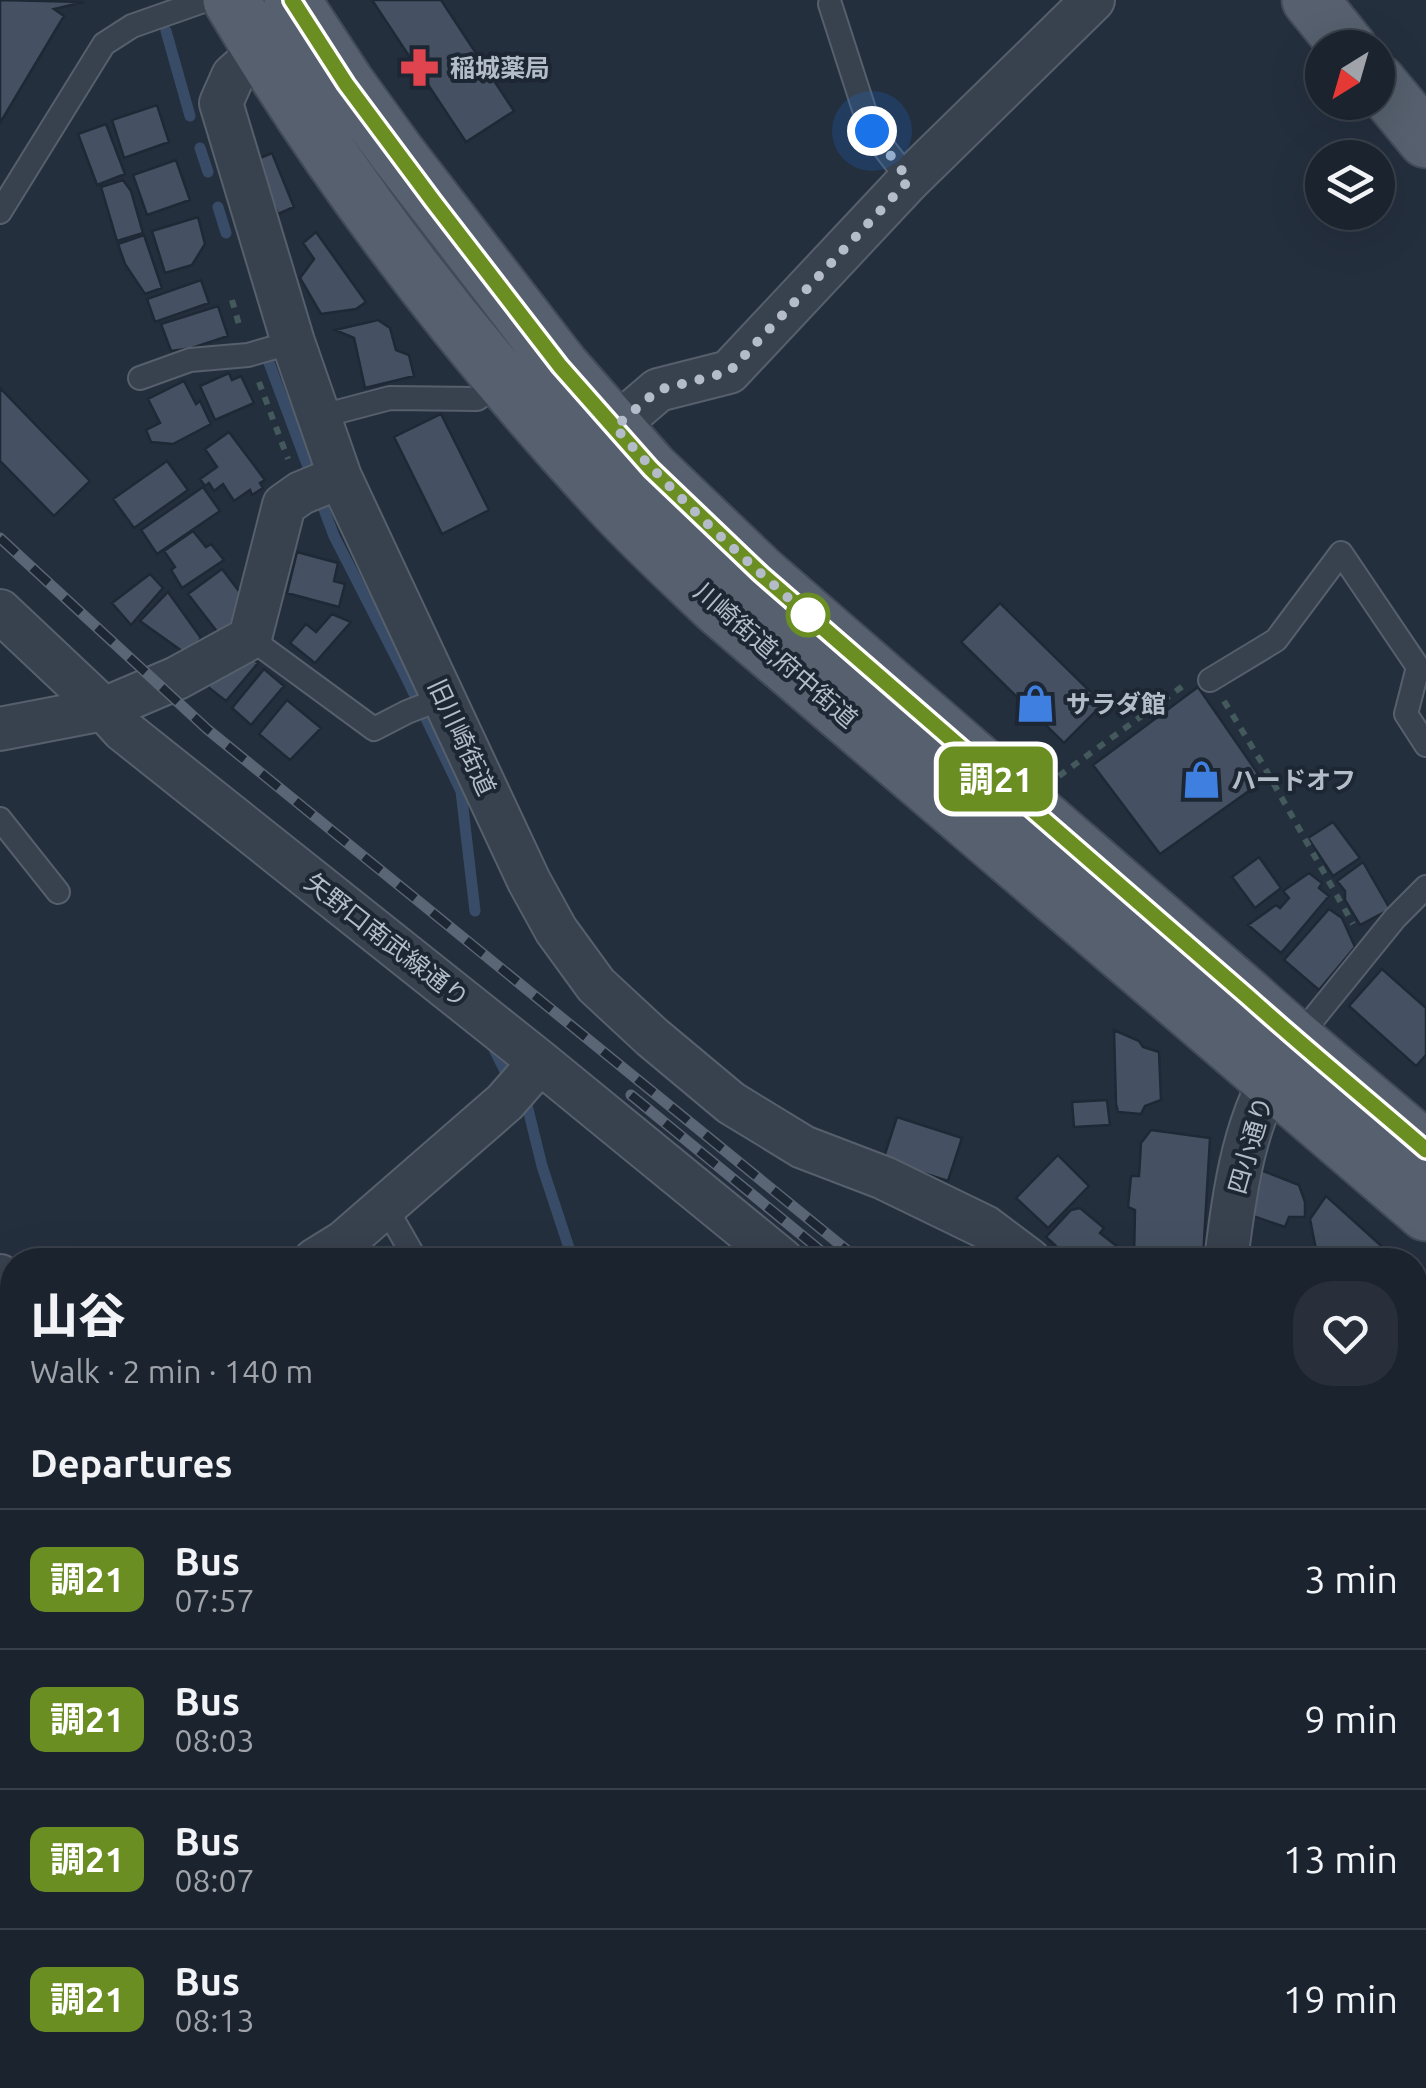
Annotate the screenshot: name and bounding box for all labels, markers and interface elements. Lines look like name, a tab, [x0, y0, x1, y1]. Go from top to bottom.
north arrow	[1305, 30, 1395, 120]
map controls	[1305, 30, 1395, 230]
pharmacy icon: 稲城薬局	[399, 47, 441, 89]
place label: 稲城薬局	[450, 54, 550, 82]
your location	[847, 106, 897, 156]
button: layers	[1305, 140, 1395, 230]
street label: 川崎街道;府中街道	[689, 577, 863, 733]
unlabelled marker	[787, 594, 829, 636]
street label: 旧川崎街道	[423, 674, 501, 800]
shop icon: サラダ館	[1015, 683, 1057, 725]
place label: サラダ館	[1066, 690, 1166, 718]
line badge: 調21	[938, 746, 1054, 812]
text: 調21	[959, 759, 1033, 799]
shop icon: ハードオフ	[1180, 759, 1222, 801]
place label: ハードオフ	[1231, 766, 1356, 794]
street label: 矢野口南武線通り	[300, 867, 474, 1013]
street label: 四小通り	[1223, 1093, 1277, 1197]
button: heart	[1293, 1281, 1398, 1386]
text: 山谷	[30, 1288, 126, 1342]
text: Walk · 2 min · 140 m	[30, 1353, 313, 1389]
text: Departures	[30, 1442, 232, 1484]
text: Bus	[174, 1540, 240, 1582]
text: 3 min	[1304, 1558, 1398, 1600]
text: 調21	[50, 1559, 124, 1599]
text: 07:57	[174, 1582, 255, 1618]
text: Bus	[174, 1680, 240, 1722]
text: 9 min	[1304, 1698, 1398, 1740]
text: 調21	[50, 1699, 124, 1739]
text: 08:03	[174, 1722, 255, 1758]
text: Bus	[174, 1820, 240, 1862]
text: 13 min	[1283, 1838, 1398, 1880]
text: 調21	[50, 1839, 124, 1879]
text: 08:07	[174, 1862, 255, 1898]
text: Bus	[174, 1960, 240, 2002]
text: 19 min	[1283, 1978, 1398, 2020]
text: 調21	[50, 1979, 124, 2019]
text: 08:13	[174, 2002, 255, 2038]

